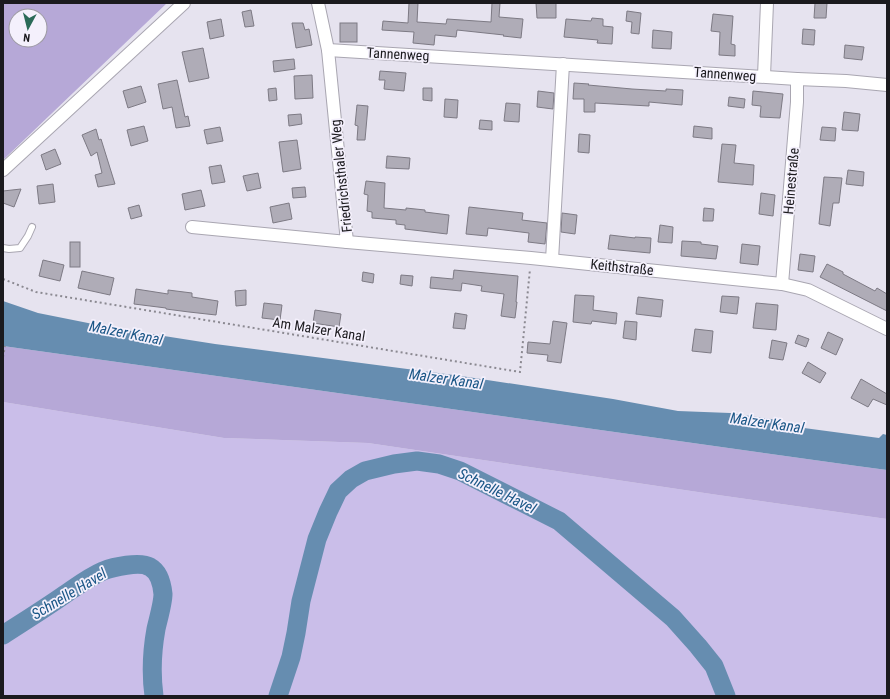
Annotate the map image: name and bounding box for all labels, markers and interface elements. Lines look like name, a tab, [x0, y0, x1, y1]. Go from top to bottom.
north arrow	[8, 8, 48, 48]
text: N	[22, 31, 31, 44]
street label: Tannenweg	[366, 44, 430, 64]
street label: Tannenweg	[693, 64, 757, 84]
street label: Friedrichsthaler Weg	[327, 119, 355, 233]
street label: Heinestraße	[780, 147, 802, 215]
street label: Keithstraße	[590, 256, 655, 278]
street label: Am Malzer Kanal	[272, 314, 366, 344]
water label: Malzer Kanal	[88, 317, 165, 349]
water label: Malzer Kanal	[408, 365, 485, 393]
water label: Malzer Kanal	[729, 409, 806, 437]
water label: Schnelle Havel	[455, 464, 539, 518]
water label: Schnelle Havel	[28, 564, 110, 623]

